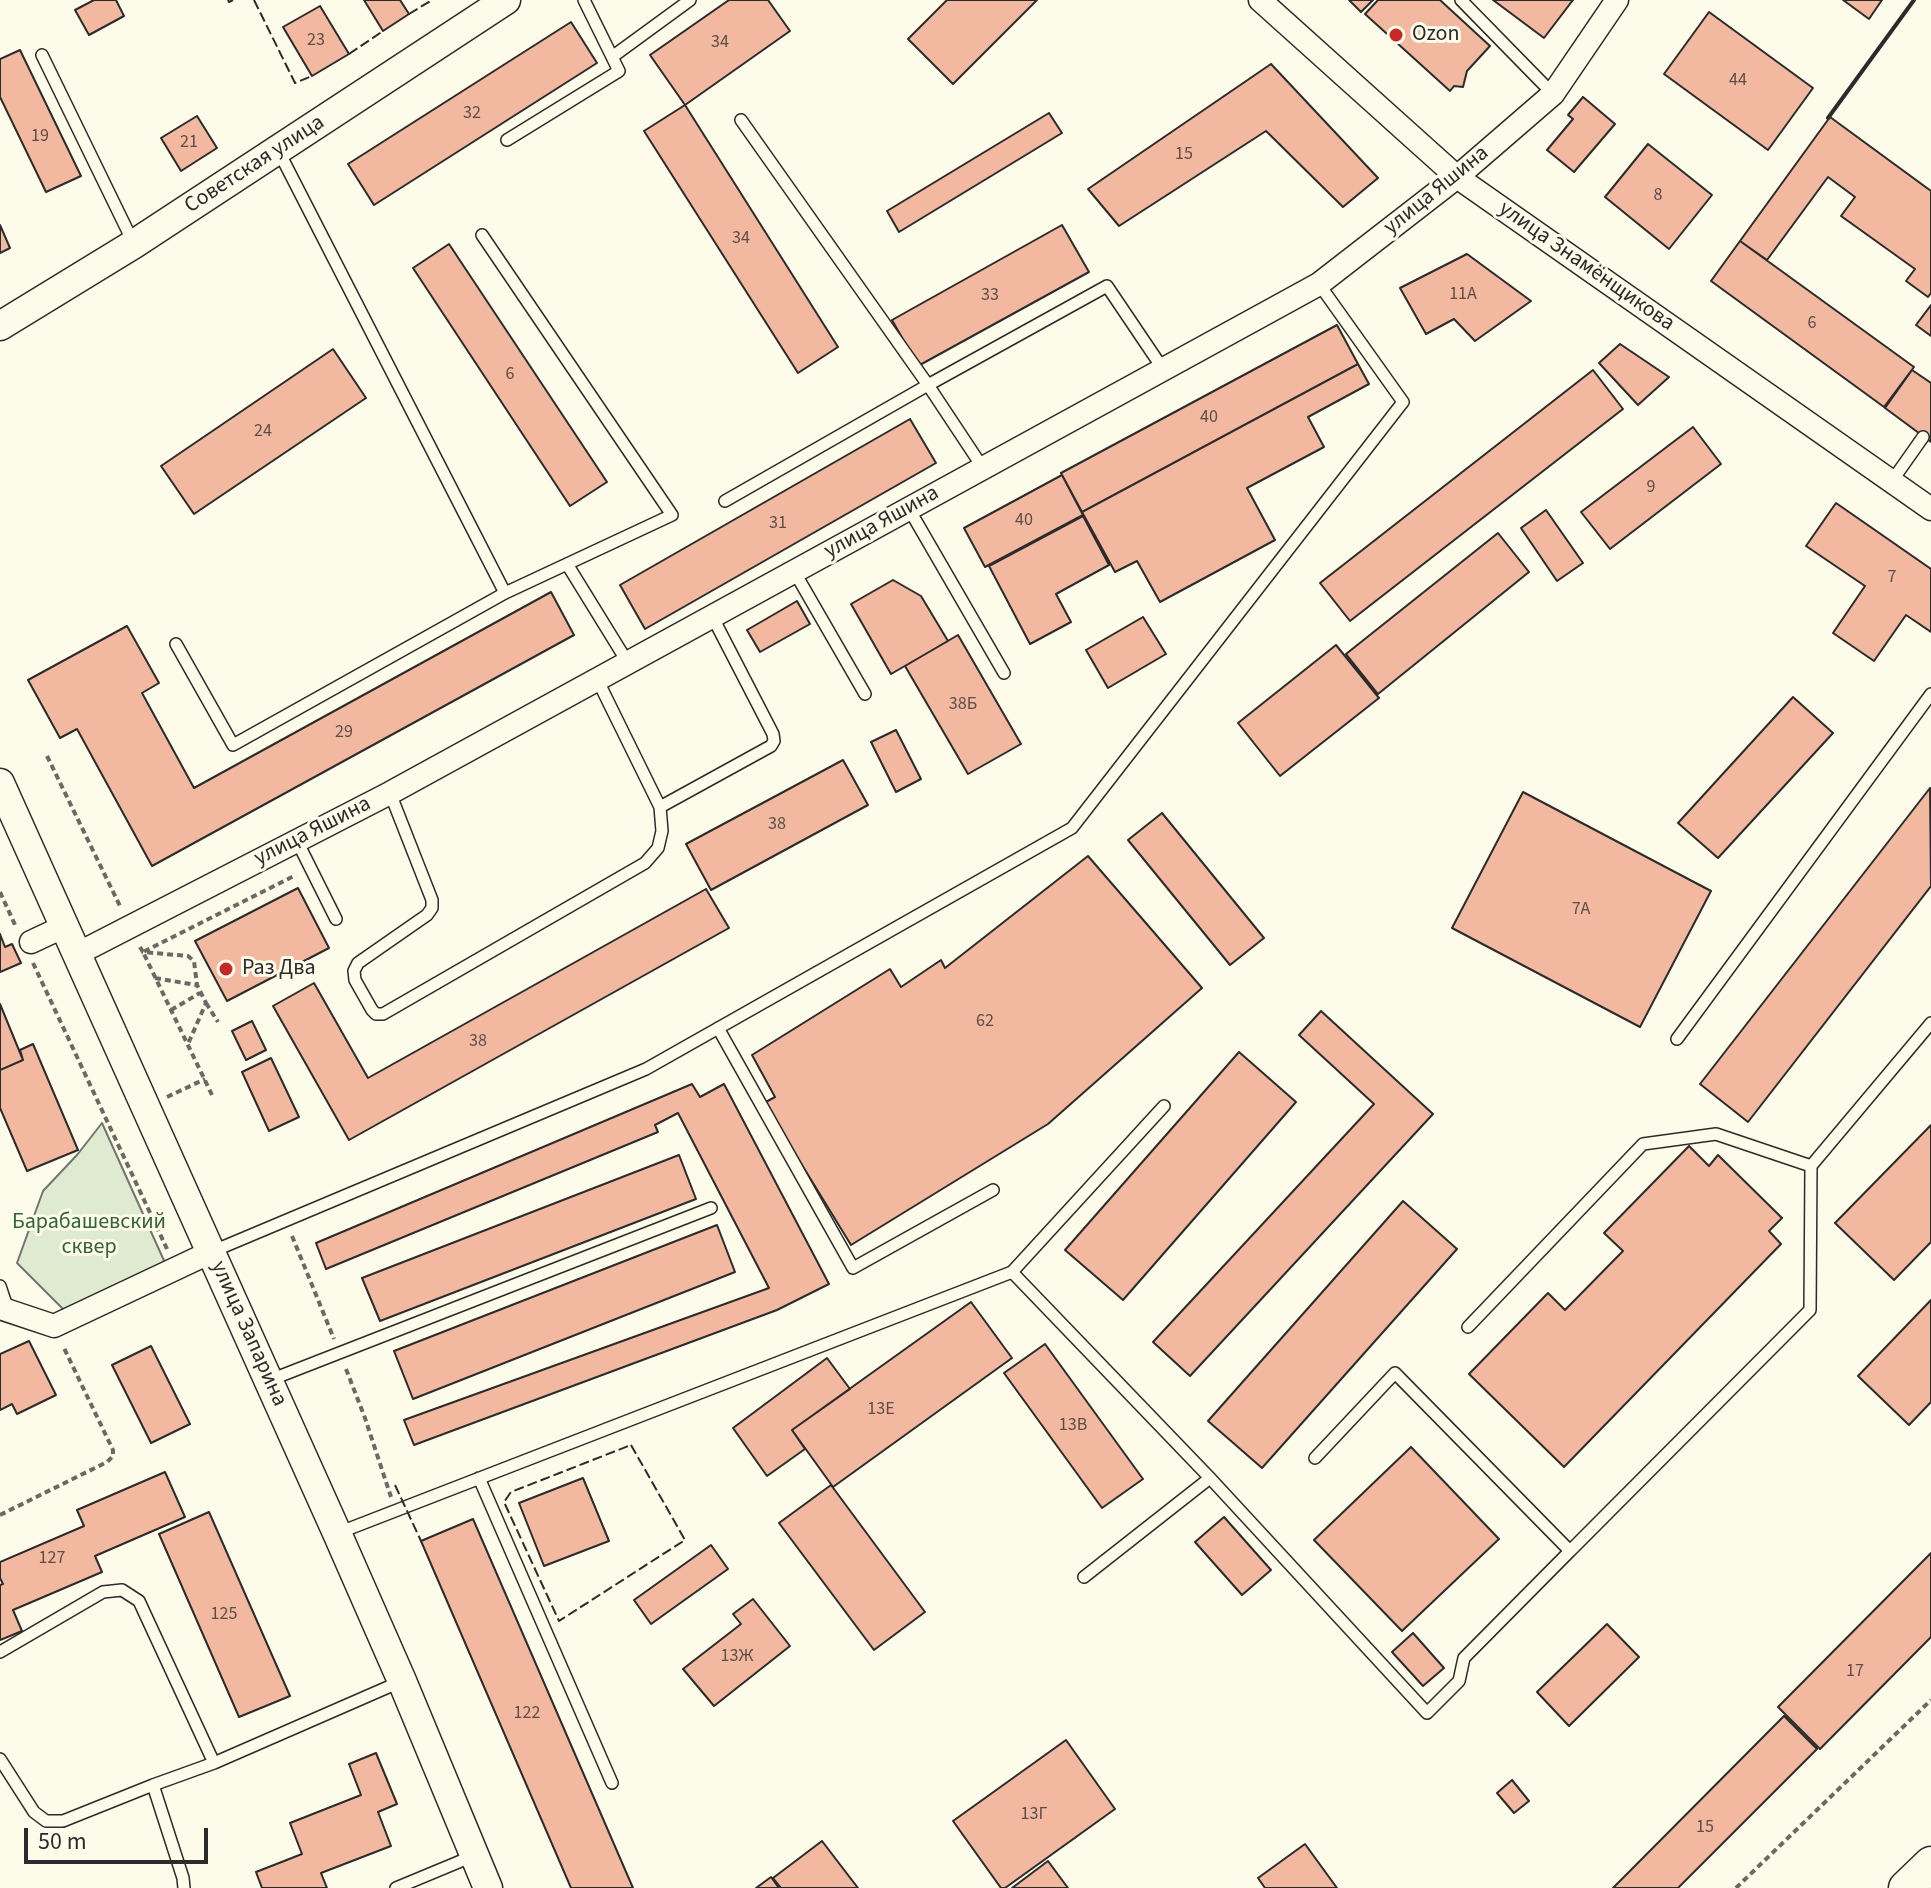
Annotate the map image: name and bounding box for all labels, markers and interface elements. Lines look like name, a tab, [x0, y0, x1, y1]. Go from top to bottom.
place label: Ozon	[1412, 22, 1460, 48]
marker: Ozon	[1387, 26, 1405, 44]
house number: 23	[307, 30, 325, 52]
house number: 34	[711, 32, 729, 54]
house number: 44	[1729, 70, 1747, 92]
house number: 32	[463, 103, 481, 125]
street label: Советская улица	[180, 110, 330, 220]
house number: 19	[31, 126, 49, 148]
house number: 21	[180, 132, 198, 154]
street label: улица Яшина	[1379, 141, 1495, 241]
house number: 15	[1175, 144, 1193, 166]
house number: 8	[1654, 185, 1662, 207]
street label: улица Знамёнщикова	[1493, 196, 1679, 338]
house number: 34	[732, 228, 750, 250]
house number: 11А	[1449, 284, 1477, 306]
house number: 33	[981, 285, 999, 307]
house number: 6	[1808, 313, 1816, 335]
house number: 6	[506, 364, 514, 386]
house number: 40	[1200, 407, 1218, 429]
house number: 24	[254, 421, 272, 443]
house number: 9	[1647, 477, 1655, 499]
street label: улица Яшина	[820, 481, 944, 565]
house number: 40	[1015, 510, 1033, 532]
house number: 31	[769, 513, 787, 535]
house number: 7	[1888, 567, 1896, 589]
house number: 38Б	[949, 694, 977, 716]
house number: 29	[335, 722, 353, 744]
street label: улица Яшина	[250, 791, 376, 873]
house number: 38	[768, 814, 786, 836]
house number: 7А	[1572, 899, 1590, 921]
place label: Раз Два	[242, 956, 315, 982]
marker: Раз Два	[217, 960, 235, 978]
house number: 62	[976, 1011, 994, 1033]
house number: 38	[469, 1031, 487, 1053]
park label: Барабашевский сквер	[12, 1210, 166, 1262]
street label: улица Запарина	[204, 1257, 292, 1411]
house number: 13Е	[867, 1399, 895, 1421]
house number: 13В	[1059, 1415, 1087, 1437]
house number: 127	[39, 1548, 65, 1570]
house number: 125	[211, 1604, 237, 1626]
house number: 13Ж	[721, 1646, 753, 1668]
house number: 17	[1846, 1661, 1864, 1683]
house number: 122	[514, 1703, 540, 1725]
house number: 13Г	[1021, 1804, 1047, 1826]
scale bar	[28, 1812, 212, 1862]
house number: 15	[1696, 1817, 1714, 1839]
text: 50 m	[38, 1824, 87, 1859]

